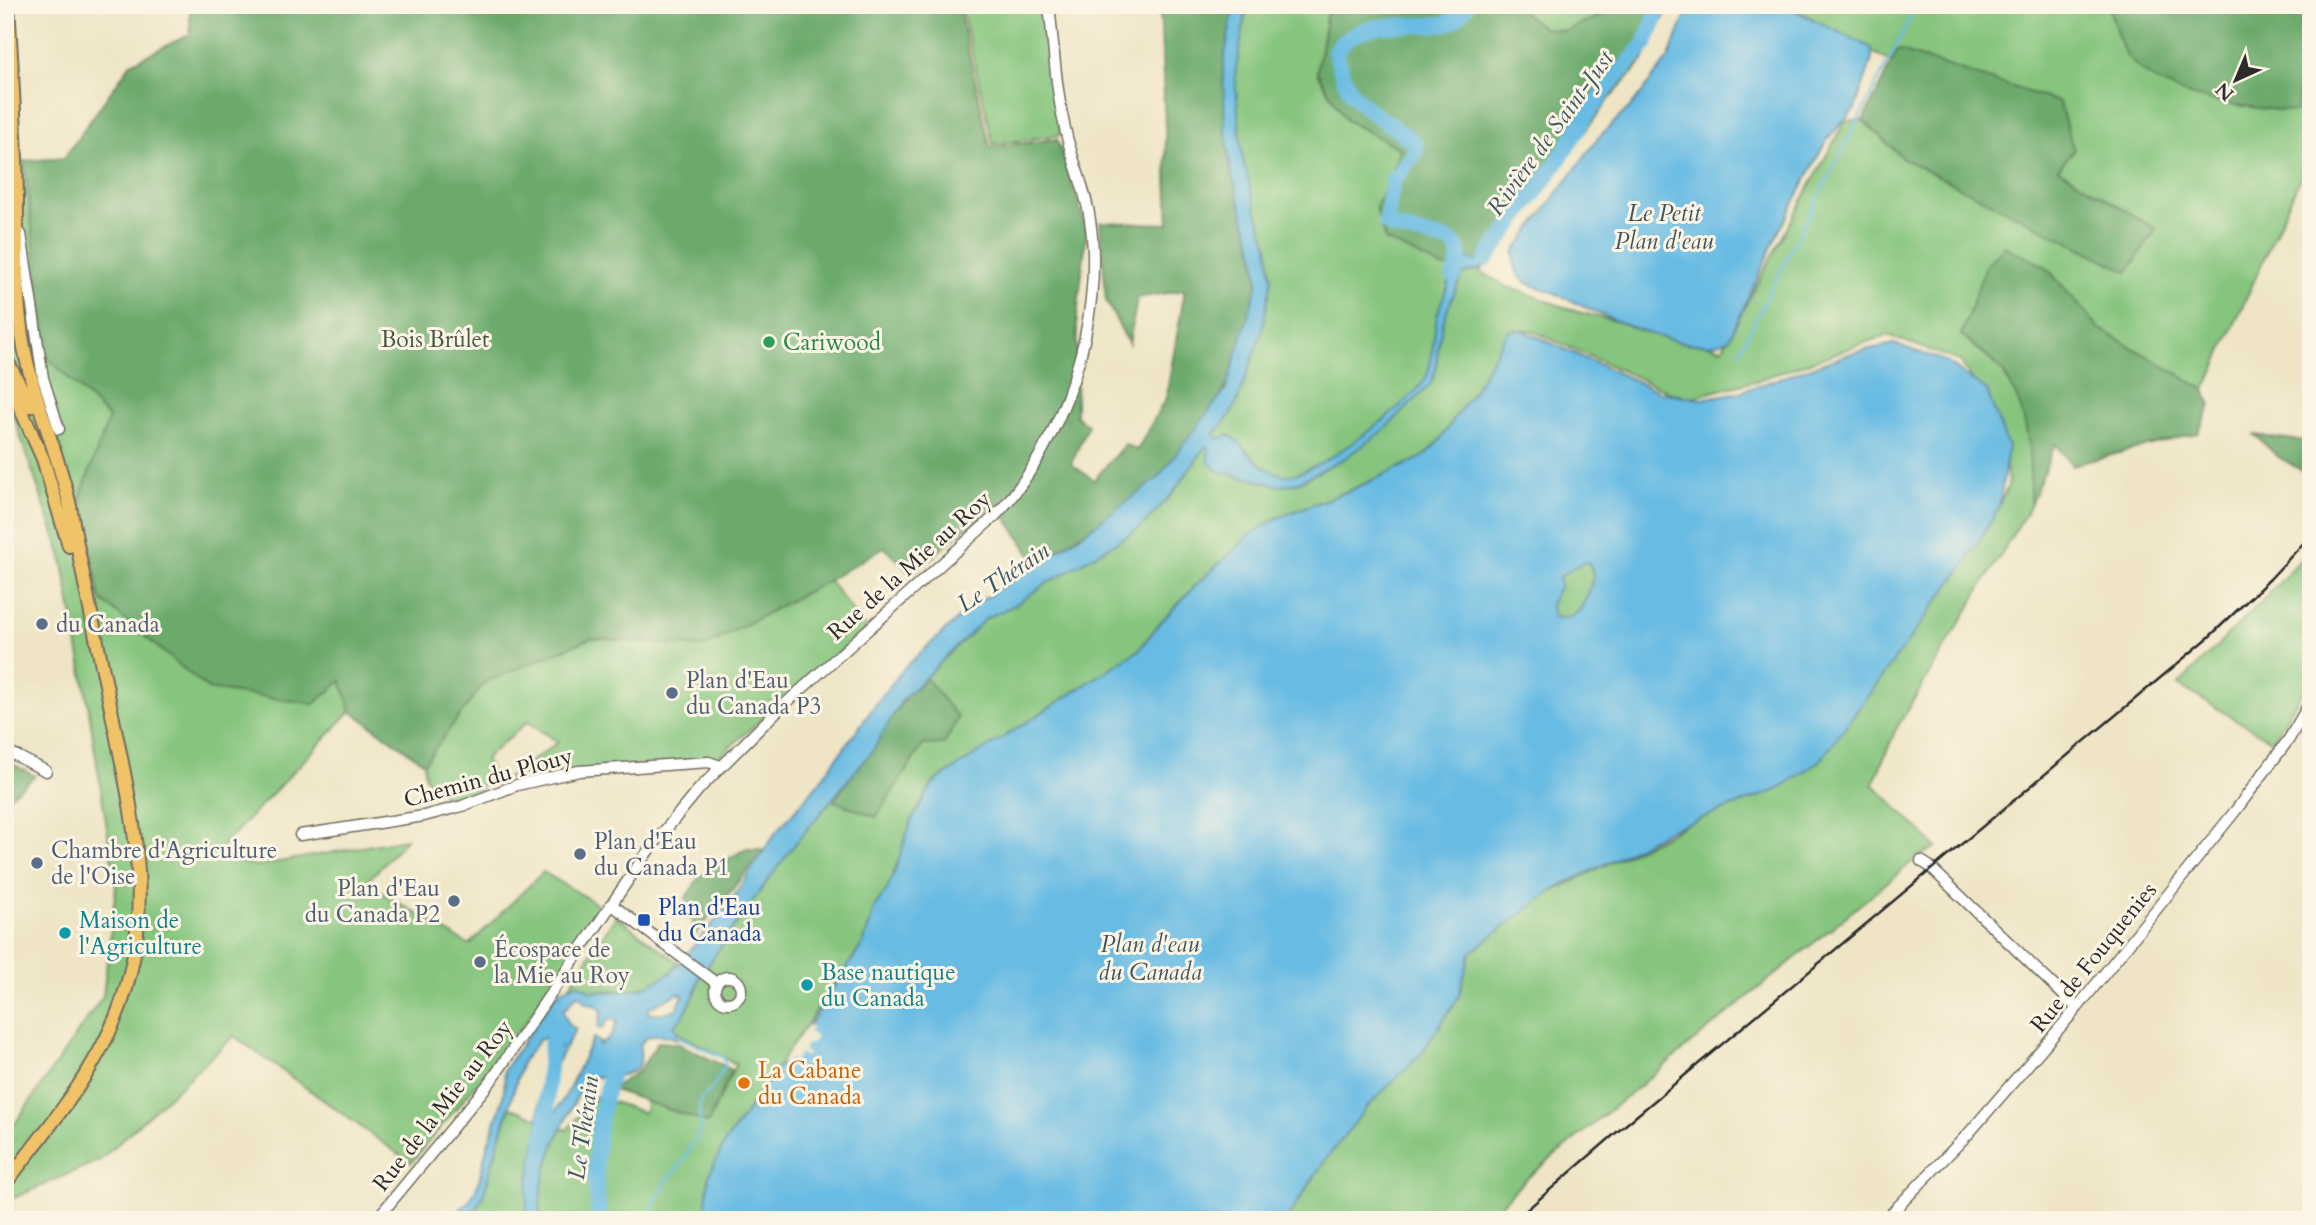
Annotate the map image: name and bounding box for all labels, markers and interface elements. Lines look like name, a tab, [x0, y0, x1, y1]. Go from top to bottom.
water label: Rivière de Saint-Just	[1479, 43, 1622, 222]
north arrow	[2200, 46, 2270, 116]
text: N	[2210, 76, 2240, 107]
water label: Le Petit Plan d'eau	[1614, 197, 1714, 258]
park label: Bois Brûlet	[381, 324, 489, 355]
place label: Cariwood	[783, 327, 882, 358]
marker: Cariwood	[761, 334, 777, 350]
street label: Rue de la Mie au Roy	[821, 484, 998, 647]
water label: Le Thérain	[951, 534, 1056, 620]
place label: du Canada	[56, 609, 160, 640]
marker: du Canada	[34, 616, 50, 632]
place label: Plan d'Eau du Canada P3	[686, 665, 821, 722]
marker: Plan d'Eau du Canada P3	[664, 685, 680, 701]
street label: Chemin du Plouy	[400, 740, 576, 815]
place label: Plan d'Eau du Canada P1	[594, 826, 729, 883]
place label: Chambre d'Agriculture de l'Oise	[51, 835, 277, 892]
marker: Plan d'Eau du Canada P1	[572, 846, 588, 862]
marker: Chambre d'Agriculture de l'Oise	[29, 855, 45, 871]
place label: Plan d'Eau du Canada P2	[305, 873, 440, 930]
street label: Rue de Fouquenies	[2023, 876, 2164, 1039]
place label: Plan d'Eau du Canada	[658, 892, 762, 949]
marker: Plan d'Eau du Canada P2	[446, 893, 462, 909]
place label: Maison de l'Agriculture	[79, 905, 202, 962]
marker: Plan d'Eau du Canada	[636, 912, 652, 928]
marker: Maison de l'Agriculture	[57, 925, 73, 941]
water label: Plan d'eau du Canada	[1098, 928, 1202, 989]
place label: Écospace de la Mie au Roy	[494, 934, 630, 991]
marker: Écospace de la Mie au Roy	[472, 954, 488, 970]
place label: Base nautique du Canada	[821, 957, 956, 1014]
marker: Base nautique du Canada	[799, 977, 815, 993]
street label: Rue de la Mie au Roy	[366, 1013, 519, 1198]
place label: La Cabane du Canada	[758, 1055, 862, 1112]
water label: Le Thérain	[560, 1074, 607, 1182]
marker: La Cabane du Canada	[736, 1075, 752, 1091]

